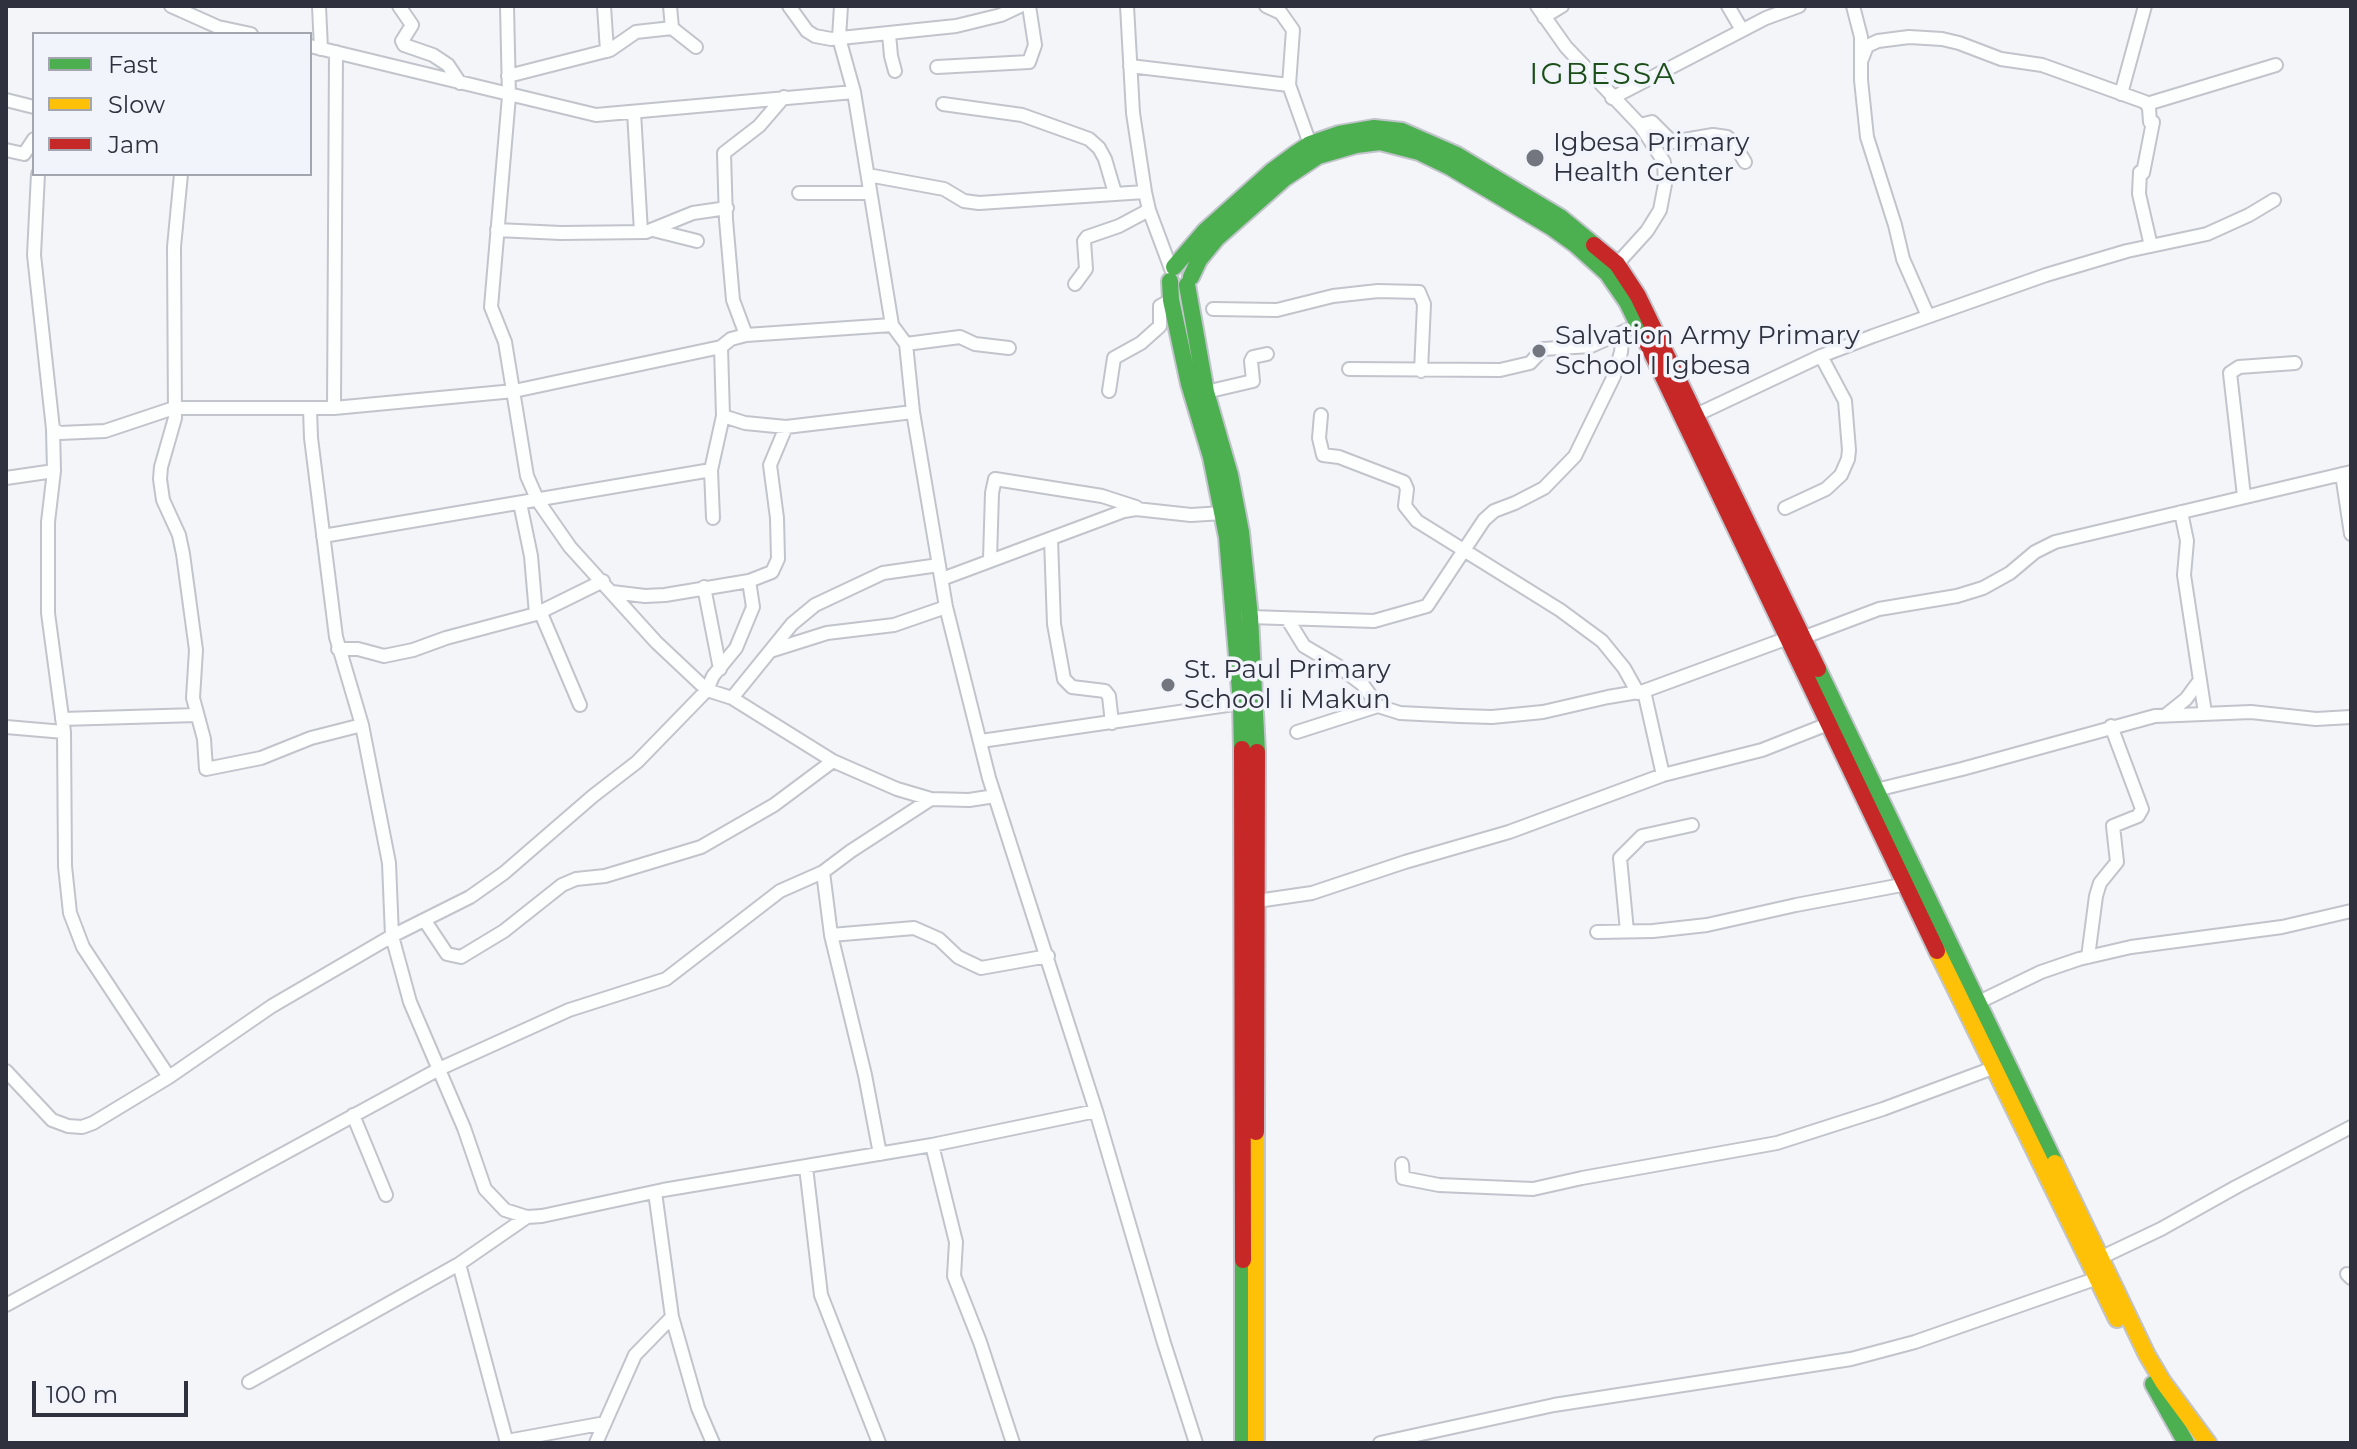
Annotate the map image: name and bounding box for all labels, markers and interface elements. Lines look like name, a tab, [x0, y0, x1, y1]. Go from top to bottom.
legend	[32, 32, 312, 176]
text: Fast	[108, 50, 158, 79]
district label: IGBESSA	[1529, 57, 1677, 93]
text: Slow	[108, 90, 165, 119]
place label: Igbesa Primary Health Center	[1553, 127, 1749, 188]
text: Jam	[108, 130, 160, 159]
marker: Igbesa Primary Health Center	[1524, 147, 1546, 169]
place label: Salvation Army Primary School I Igbesa	[1555, 320, 1860, 382]
marker: Salvation Army Primary School I Igbesa	[1530, 342, 1548, 360]
place label: St. Paul Primary School Ii Makun	[1184, 654, 1391, 716]
marker: St. Paul Primary School Ii Makun	[1159, 676, 1177, 694]
scale bar	[36, 1365, 192, 1415]
text: 100 m	[46, 1380, 118, 1409]

